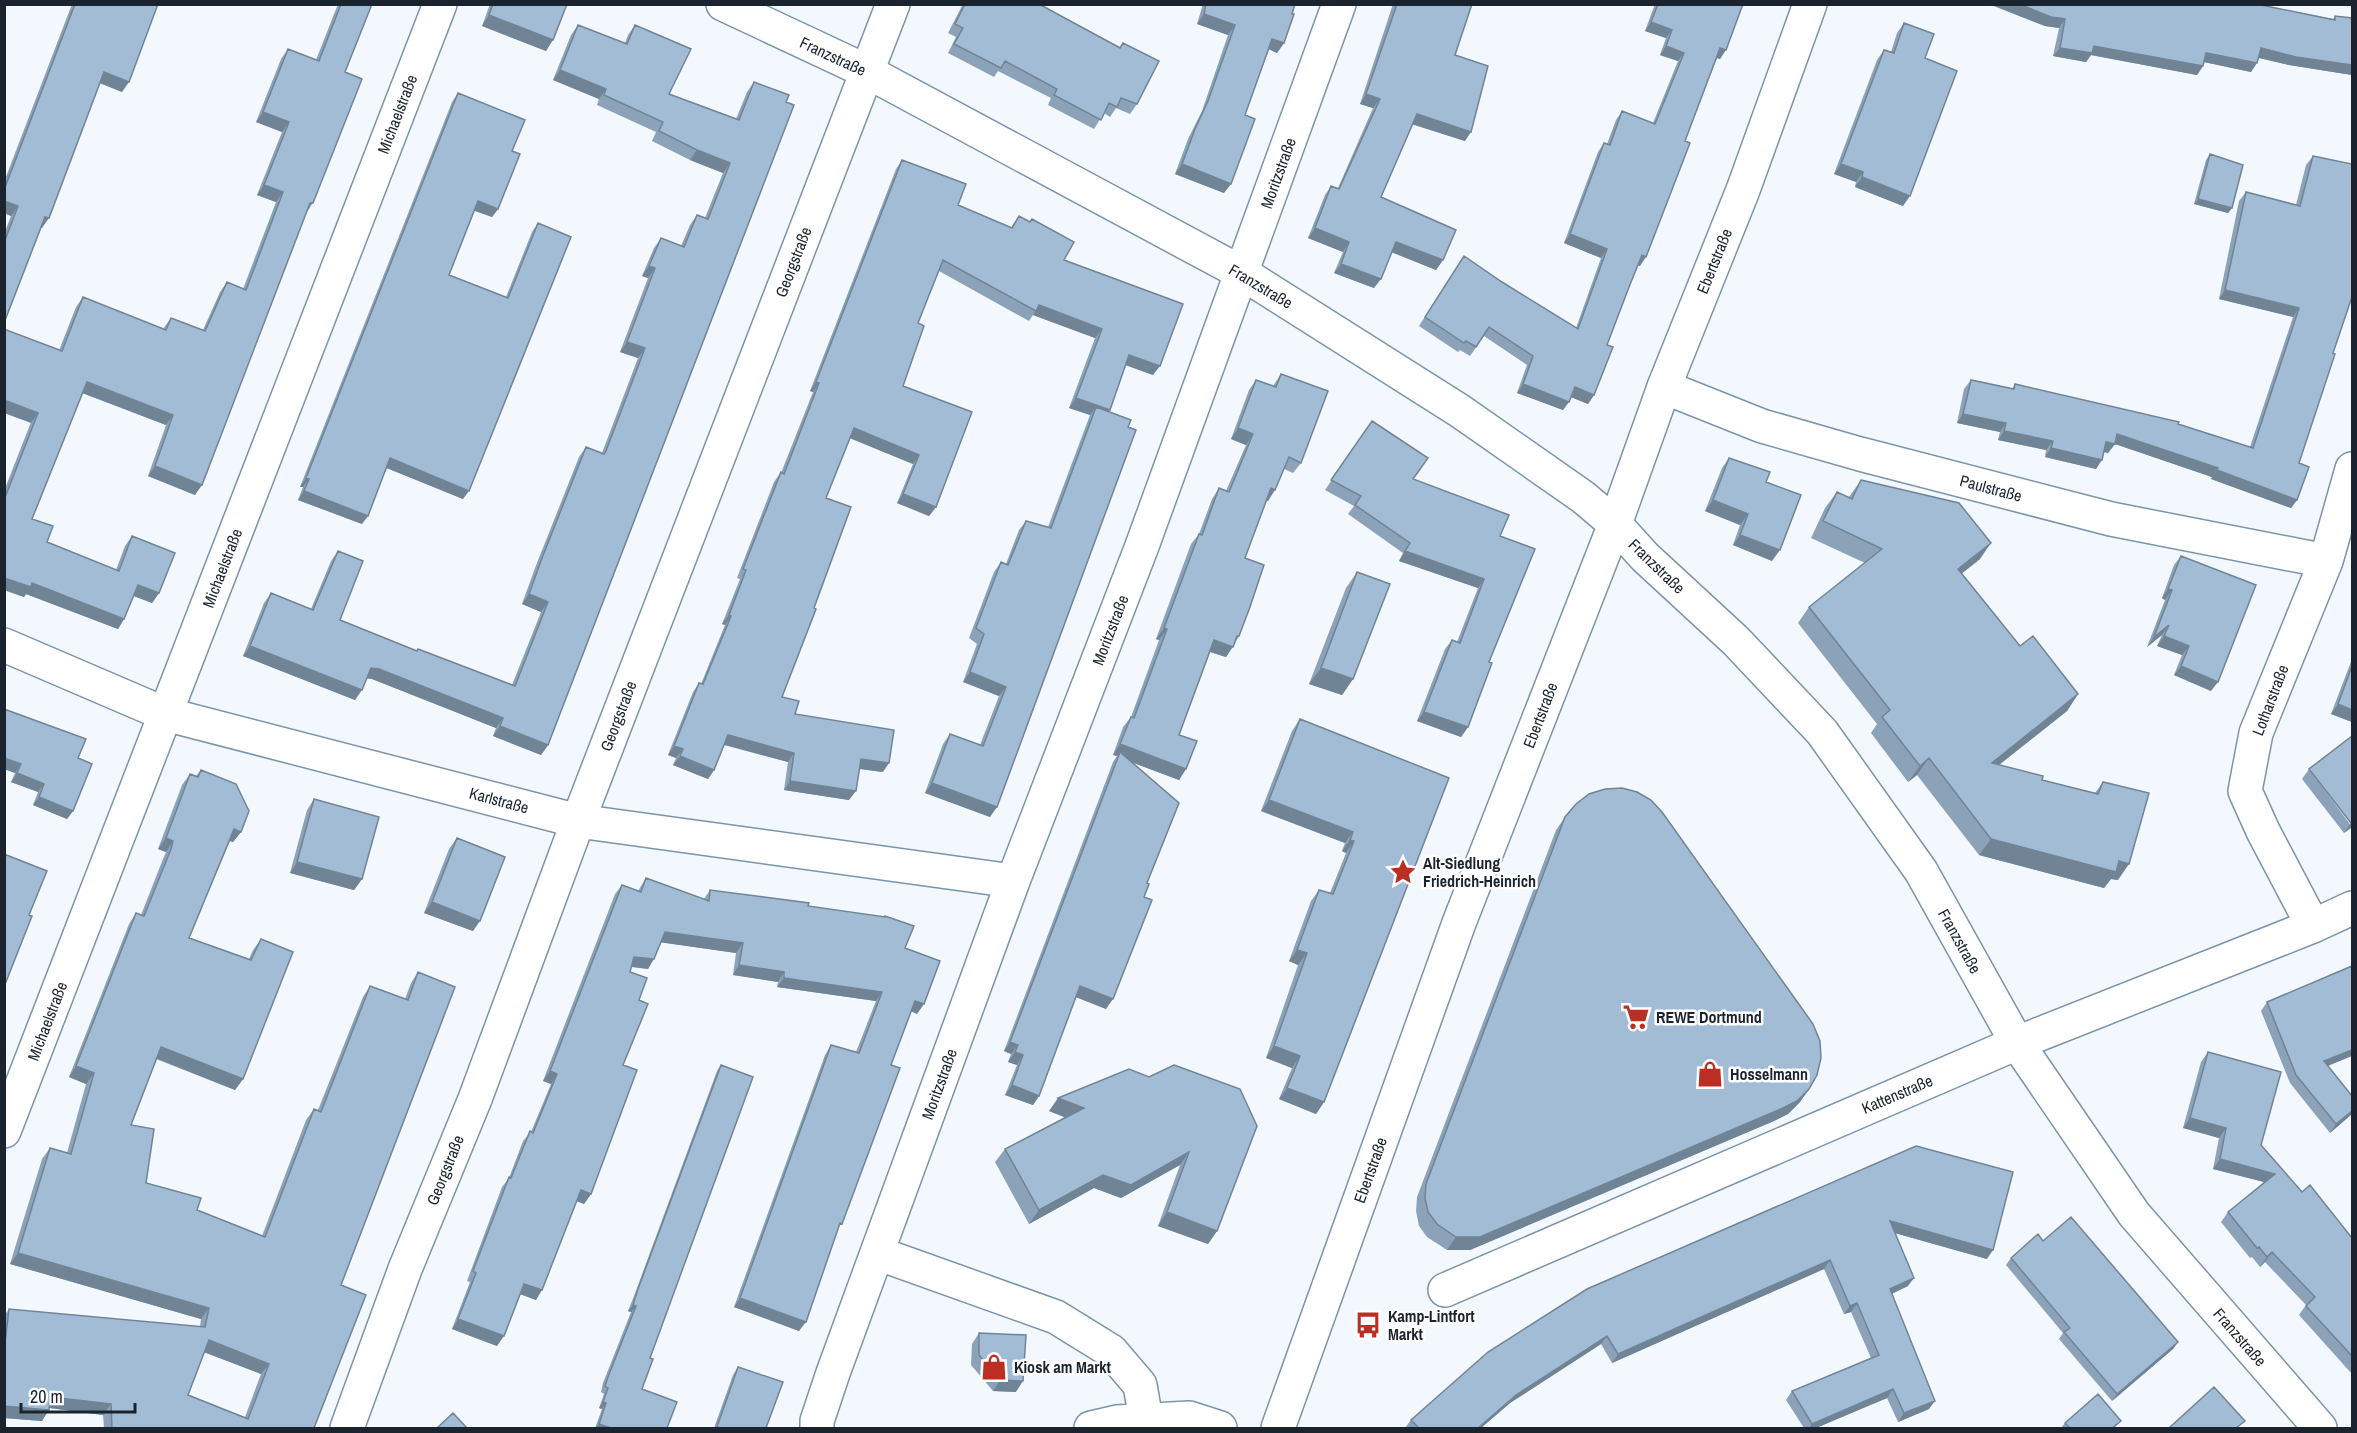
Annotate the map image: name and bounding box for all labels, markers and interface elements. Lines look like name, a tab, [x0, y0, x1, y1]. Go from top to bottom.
street label: Franzstraße	[796, 31, 870, 81]
street label: Michaelstraße	[372, 71, 422, 157]
street label: Moritzstraße	[1255, 135, 1301, 211]
street label: Georgstraße	[770, 224, 816, 300]
street label: Ebertstraße	[1691, 225, 1737, 297]
street label: Franzstraße	[1225, 258, 1297, 314]
street label: Paulstraße	[1958, 469, 2024, 507]
street label: Michaelstraße	[197, 525, 247, 611]
street label: Franzstraße	[1624, 534, 1690, 598]
street label: Moritzstraße	[1087, 592, 1133, 668]
street label: Lotharstraße	[2246, 661, 2294, 739]
street label: Georgstraße	[595, 678, 641, 754]
street label: Ebertstraße	[1517, 679, 1563, 751]
street label: Karlstraße	[467, 782, 531, 818]
place label: Alt-Siedlung Friedrich-Heinrich	[1423, 852, 1536, 892]
place icon: Alt-Siedlung Friedrich-Heinrich	[1388, 857, 1418, 887]
street label: Franzstraße	[1933, 905, 1987, 977]
street label: Michaelstraße	[22, 978, 72, 1064]
supermarket icon: REWE Dortmund	[1621, 1002, 1651, 1032]
place label: REWE Dortmund	[1656, 1006, 1762, 1028]
street label: Moritzstraße	[916, 1046, 962, 1122]
shop icon: Hosselmann	[1695, 1059, 1725, 1089]
place label: Hosselmann	[1730, 1063, 1808, 1085]
street label: Kattenstraße	[1858, 1069, 1936, 1119]
street label: Georgstraße	[421, 1132, 469, 1208]
street label: Ebertstraße	[1348, 1134, 1392, 1206]
street label: Franzstraße	[2208, 1303, 2272, 1371]
place label: Kamp-Lintfort Markt	[1388, 1305, 1475, 1345]
bus stop icon: Kamp-Lintfort Markt	[1353, 1310, 1383, 1340]
shop icon: Kiosk am Markt	[979, 1352, 1009, 1382]
place label: Kiosk am Markt	[1014, 1356, 1112, 1378]
scale bar	[21, 1376, 135, 1414]
text: 20 m	[30, 1384, 63, 1409]

